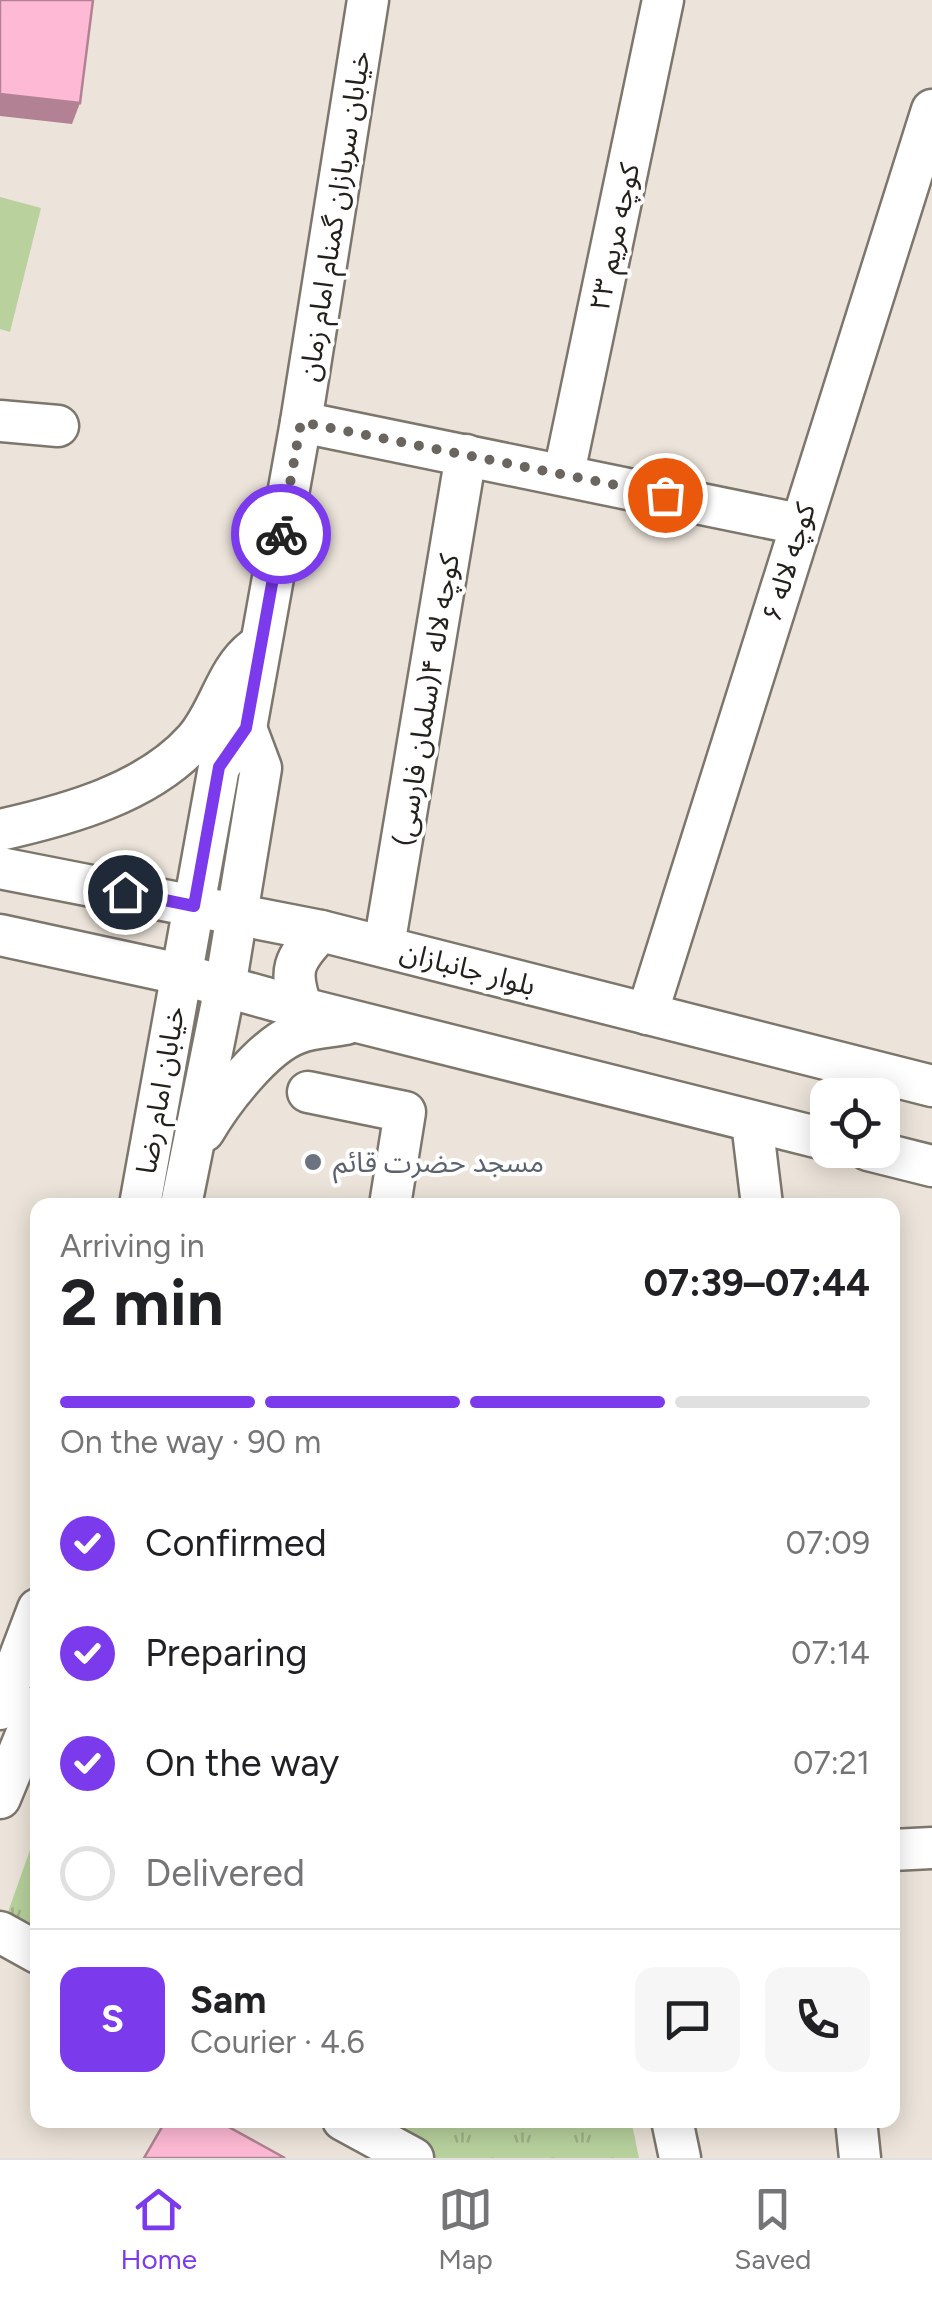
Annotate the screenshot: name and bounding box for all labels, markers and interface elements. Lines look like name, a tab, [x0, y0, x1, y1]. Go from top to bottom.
street label: خیابان سربازان گمنام امام زمان	[291, 48, 381, 384]
street label: کوچه مریم ۲۳	[582, 160, 651, 315]
pin	[623, 453, 708, 538]
icon: bag	[638, 468, 693, 523]
courier	[231, 484, 331, 584]
street label: کوچه لاله ۶	[754, 498, 823, 626]
icon: bike	[254, 507, 309, 562]
street label: کوچه لاله ۴(سلمان فارسی)	[386, 551, 467, 849]
pin	[83, 850, 168, 935]
icon: home	[98, 865, 153, 920]
street label: بلوار جانبازان	[397, 934, 539, 1002]
street label: خیابان امام رضا	[129, 1003, 195, 1177]
map controls	[810, 1078, 900, 1168]
button: locate	[810, 1078, 900, 1168]
place label: مسجد حضرت قائم	[333, 1145, 544, 1184]
marker: مسجد حضرت قائم	[302, 1151, 324, 1173]
text: Arriving in	[60, 1227, 205, 1265]
text: 07:39–07:44	[643, 1260, 870, 1306]
text: 2 min	[60, 1263, 224, 1341]
text: On the way · 90 m	[60, 1423, 321, 1461]
icon: check	[60, 1516, 115, 1571]
text: Confirmed	[145, 1520, 327, 1566]
text: 07:09	[786, 1524, 870, 1562]
icon: check	[60, 1626, 115, 1681]
text: Preparing	[145, 1630, 307, 1676]
text: 07:14	[791, 1634, 870, 1672]
icon: check	[60, 1736, 115, 1791]
text: On the way	[145, 1740, 339, 1786]
text: 07:21	[793, 1744, 870, 1782]
text: Delivered	[145, 1850, 305, 1896]
button: chat	[635, 1967, 740, 2072]
button: phone	[765, 1967, 870, 2072]
text: Sam	[190, 1977, 266, 2023]
text: S	[101, 1996, 124, 2042]
text: Courier · 4.6	[190, 2023, 365, 2061]
tab: Home	[121, 2182, 197, 2276]
tab: Map	[438, 2182, 493, 2276]
tab: Saved	[734, 2182, 811, 2276]

